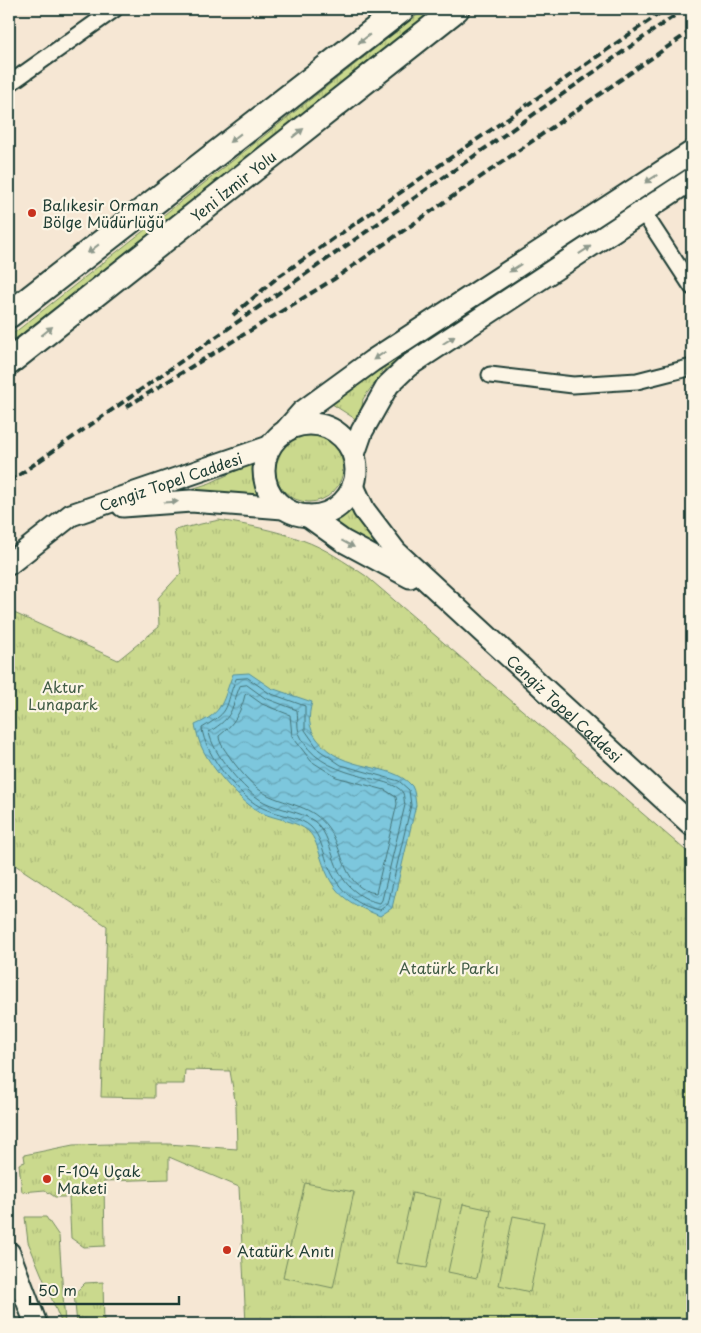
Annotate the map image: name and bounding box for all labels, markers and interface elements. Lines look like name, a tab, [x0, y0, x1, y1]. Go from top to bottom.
one-way arrow	[357, 33, 370, 44]
one-way arrow	[291, 127, 304, 138]
one-way arrow	[229, 133, 242, 144]
street label: Yeni İzmir Yolu	[185, 144, 280, 226]
one-way arrow	[645, 174, 658, 183]
place label: Balıkesir Orman Bölge Müdürlüğü	[42, 193, 164, 233]
marker: Balıkesir Orman Bölge Müdürlüğü	[26, 207, 38, 219]
one-way arrow	[87, 243, 100, 254]
one-way arrow	[578, 246, 592, 255]
one-way arrow	[509, 263, 522, 272]
one-way arrow	[40, 326, 53, 337]
one-way arrow	[442, 335, 456, 345]
one-way arrow	[373, 351, 386, 361]
street label: Cengiz Topel Caddesi	[96, 446, 245, 516]
one-way arrow	[164, 497, 180, 505]
one-way arrow	[341, 539, 355, 548]
street label: Cengiz Topel Caddesi	[502, 649, 628, 767]
park label: Aktur Lunapark	[28, 675, 98, 715]
park label: Atatürk Parkı	[399, 956, 499, 979]
place label: F-104 Uçak Maketi	[57, 1159, 141, 1199]
marker: F-104 Uçak Maketi	[41, 1173, 53, 1185]
place label: Atatürk Anıtı	[237, 1239, 334, 1262]
marker: Atatürk Anıtı	[221, 1244, 233, 1256]
scale bar	[30, 1273, 179, 1305]
text: 50 m	[38, 1278, 77, 1301]

